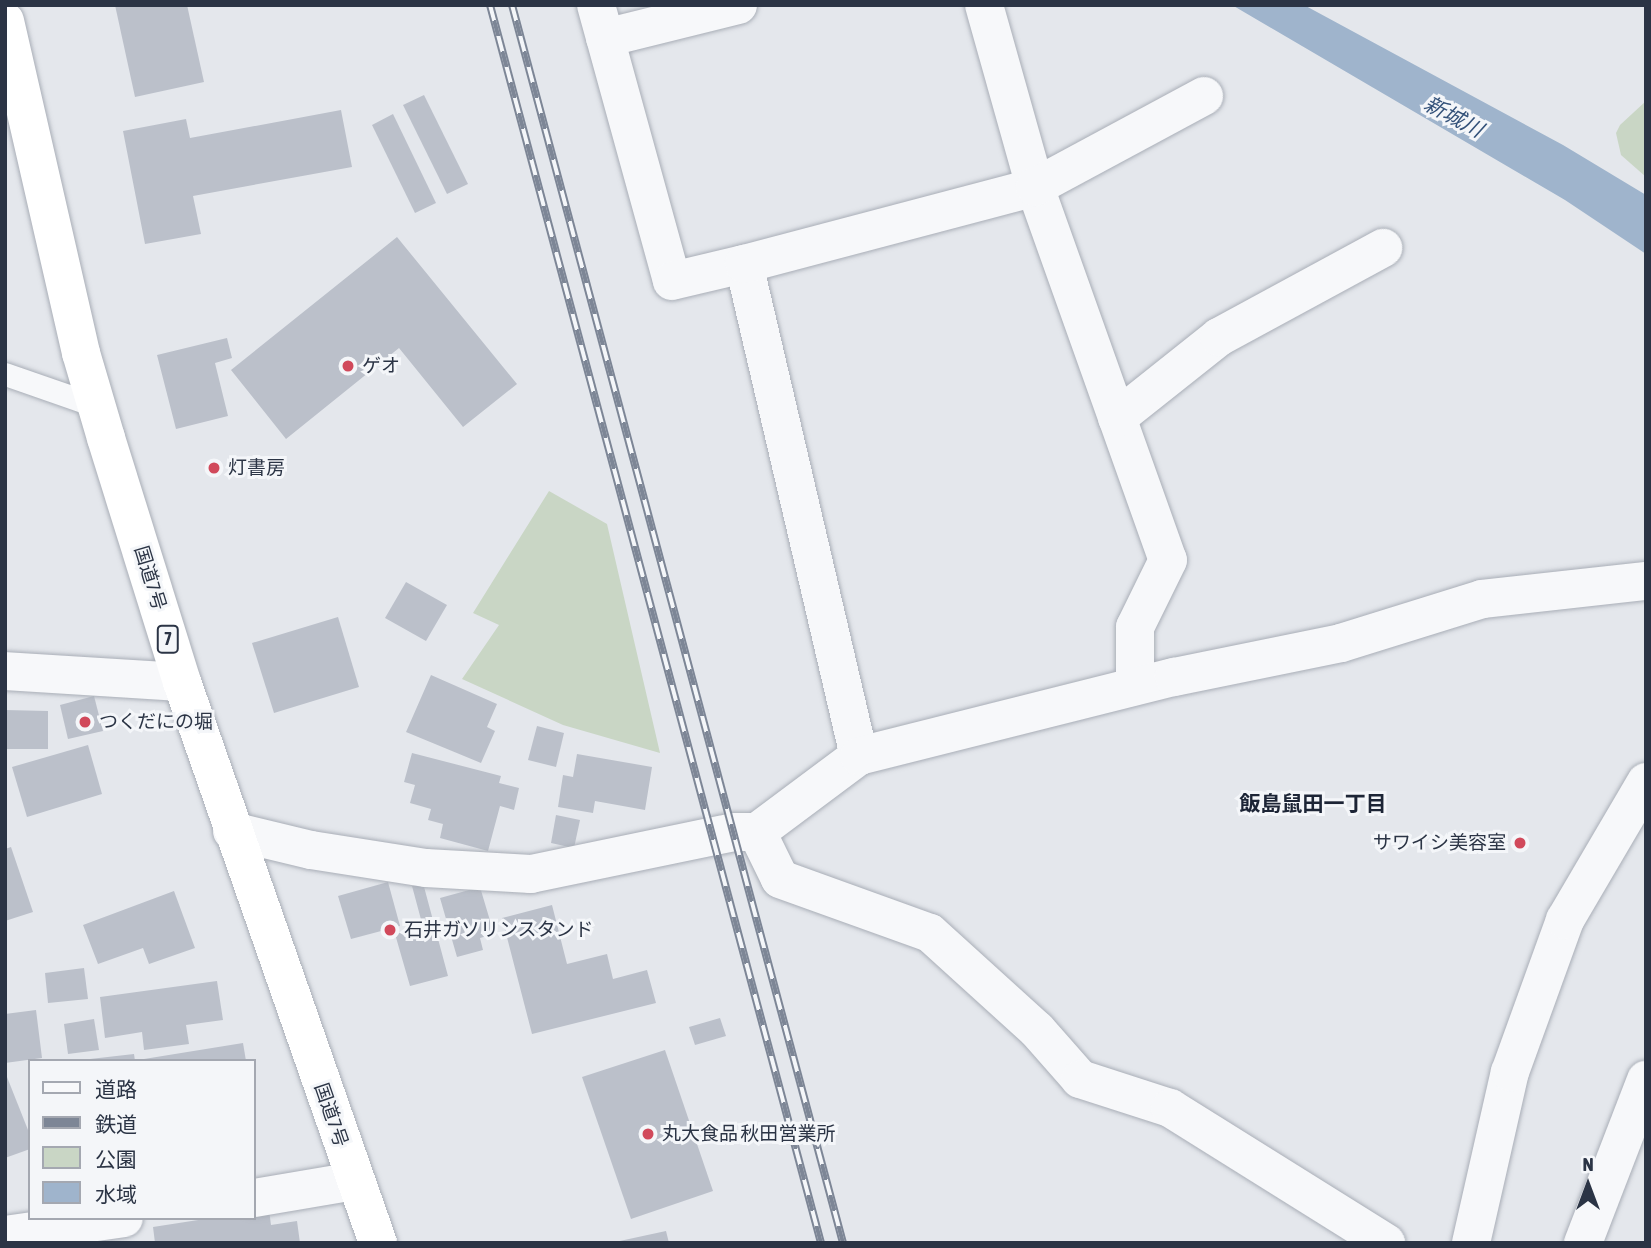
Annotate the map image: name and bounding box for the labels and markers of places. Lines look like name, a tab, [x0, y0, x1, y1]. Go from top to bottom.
place label: ゲオ	[362, 355, 400, 377]
marker: ゲオ	[340, 358, 356, 374]
place label: 灯書房	[228, 457, 285, 479]
marker: 灯書房	[206, 460, 222, 476]
place label: つくだにの堀	[99, 711, 213, 733]
marker: つくだにの堀	[77, 714, 93, 730]
place label: サワイシ美容室	[1373, 832, 1506, 854]
marker: サワイシ美容室	[1512, 835, 1528, 851]
place label: 石井ガソリンスタンド	[404, 919, 594, 941]
marker: 石井ガソリンスタンド	[382, 922, 398, 938]
place label: 丸大食品 秋田営業所	[662, 1123, 836, 1145]
marker: 丸大食品 秋田営業所	[640, 1126, 656, 1142]

